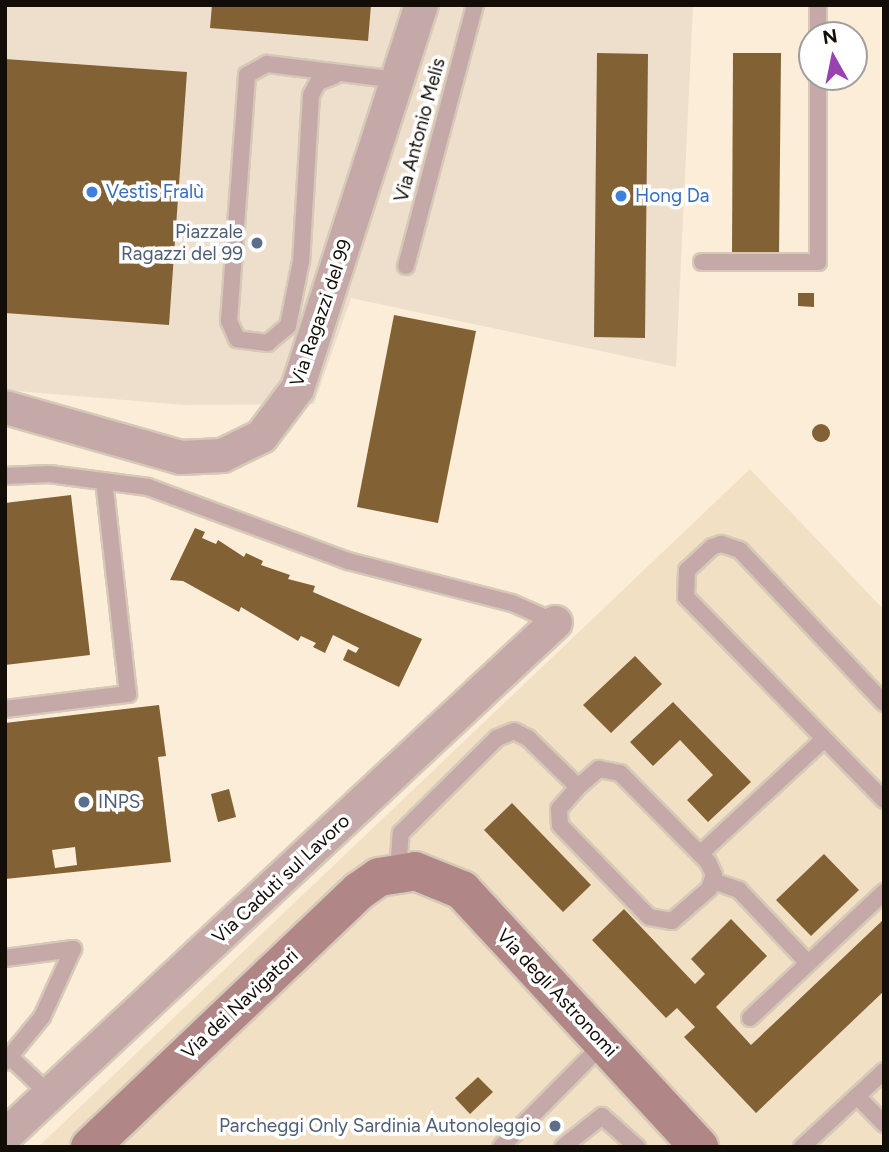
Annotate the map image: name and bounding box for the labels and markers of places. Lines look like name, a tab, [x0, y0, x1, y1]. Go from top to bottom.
place label: Vestis Fralù	[106, 181, 204, 203]
marker: Vestis Fralù	[84, 184, 100, 200]
place label: Hong Da	[635, 185, 709, 207]
marker: Hong Da	[613, 188, 629, 204]
place label: Piazzale Ragazzi del 99	[121, 221, 243, 265]
marker: Piazzale Ragazzi del 99	[249, 235, 265, 251]
place label: INPS	[98, 791, 141, 813]
marker: INPS	[76, 794, 92, 810]
place label: Parcheggi Only Sardinia Autonoleggio	[219, 1115, 541, 1137]
marker: Parcheggi Only Sardinia Autonoleggio	[547, 1118, 563, 1134]

